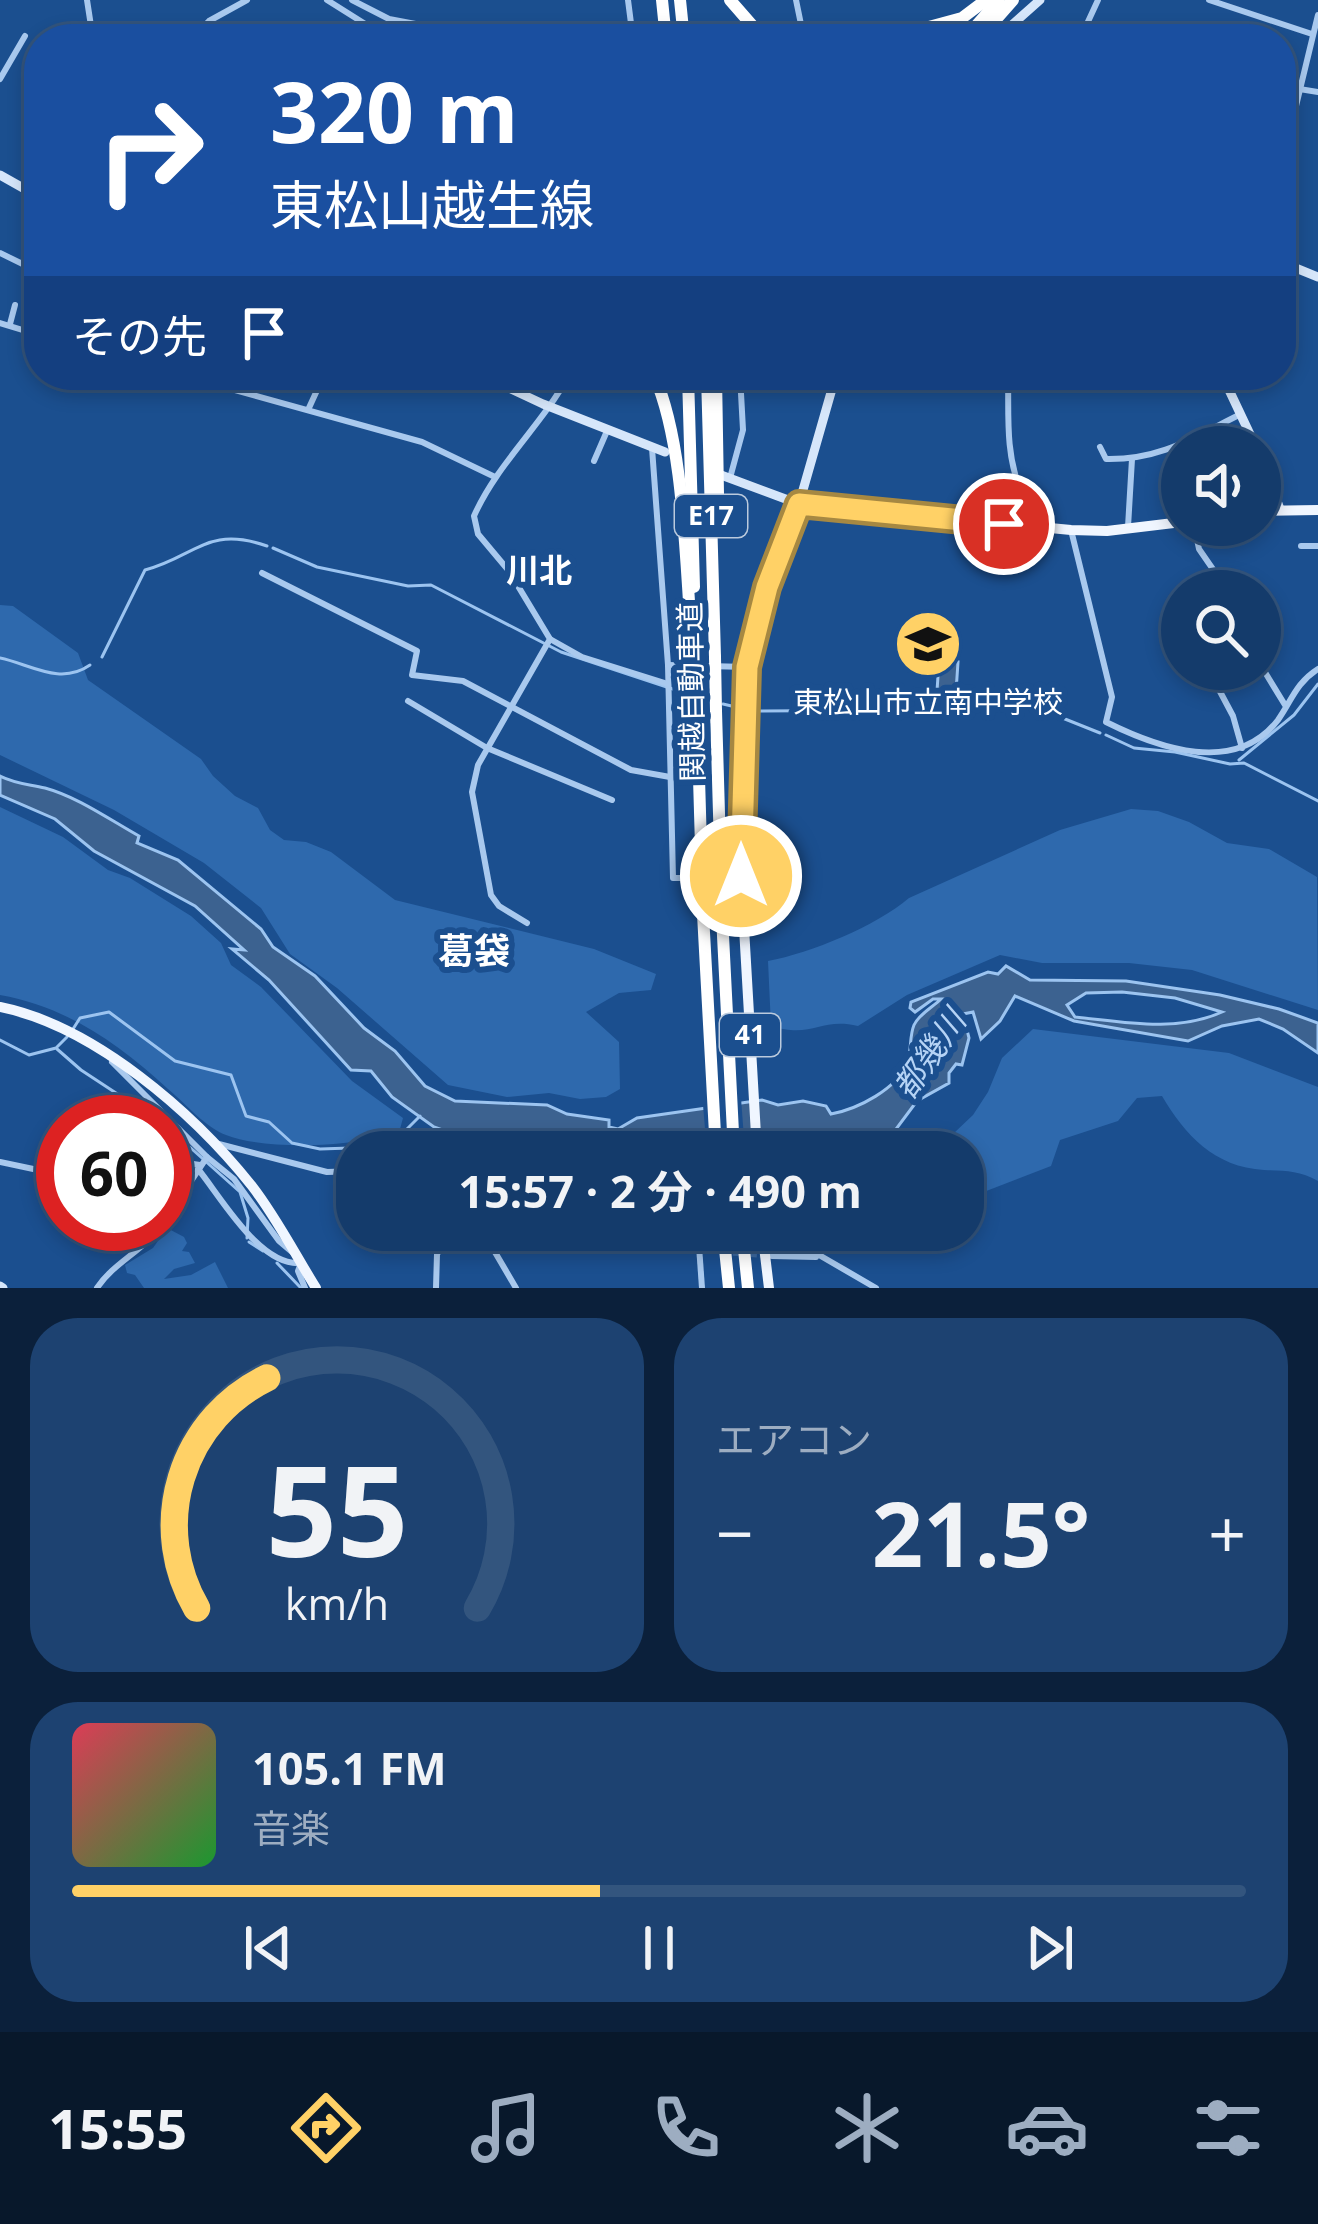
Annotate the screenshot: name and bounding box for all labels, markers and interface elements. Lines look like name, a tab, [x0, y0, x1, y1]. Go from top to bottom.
text: 320 m	[270, 53, 518, 168]
icon: right	[72, 72, 228, 228]
text: 東松山越生線	[270, 167, 594, 241]
icon: arrive	[231, 300, 297, 366]
text: その先	[72, 305, 207, 366]
map controls	[1161, 426, 1281, 690]
button: sound	[1161, 426, 1281, 546]
pin	[953, 473, 1055, 575]
icon: arrive	[971, 491, 1037, 557]
road number: E17	[675, 495, 747, 537]
district label: 川北	[506, 547, 572, 592]
button: search	[1161, 570, 1281, 690]
street label: 関越自動車道	[668, 602, 713, 782]
school or university icon: 東松山市立南中学校	[893, 609, 963, 679]
place label: 東松山市立南中学校	[793, 681, 1063, 722]
position arrow	[678, 813, 804, 939]
district label: 葛袋	[438, 926, 510, 975]
water label: 都幾川	[882, 998, 977, 1107]
road number: 41	[720, 1014, 780, 1056]
speed limit sign: 60	[36, 1095, 192, 1251]
text: 15:57 · 2 分 · 490 m	[458, 1160, 862, 1221]
text: エアコン	[716, 1412, 872, 1465]
text: 55	[266, 1424, 408, 1594]
text: 21.5°	[872, 1471, 1090, 1593]
text: −	[716, 1487, 754, 1577]
text: +	[1208, 1487, 1246, 1577]
text: km/h	[285, 1574, 389, 1633]
text: 105.1 FM	[252, 1737, 447, 1798]
text: 音楽	[252, 1801, 330, 1854]
icon: previous	[235, 1915, 301, 1981]
icon: pause	[626, 1915, 692, 1981]
icon: next	[1017, 1915, 1083, 1981]
icon: directions	[284, 2086, 368, 2170]
icon: music	[464, 2086, 548, 2170]
icon: phone	[644, 2086, 728, 2170]
icon: climate	[825, 2086, 909, 2170]
icon: car	[1005, 2086, 1089, 2170]
icon: filters	[1186, 2086, 1270, 2170]
text: 15:55	[48, 2091, 187, 2165]

